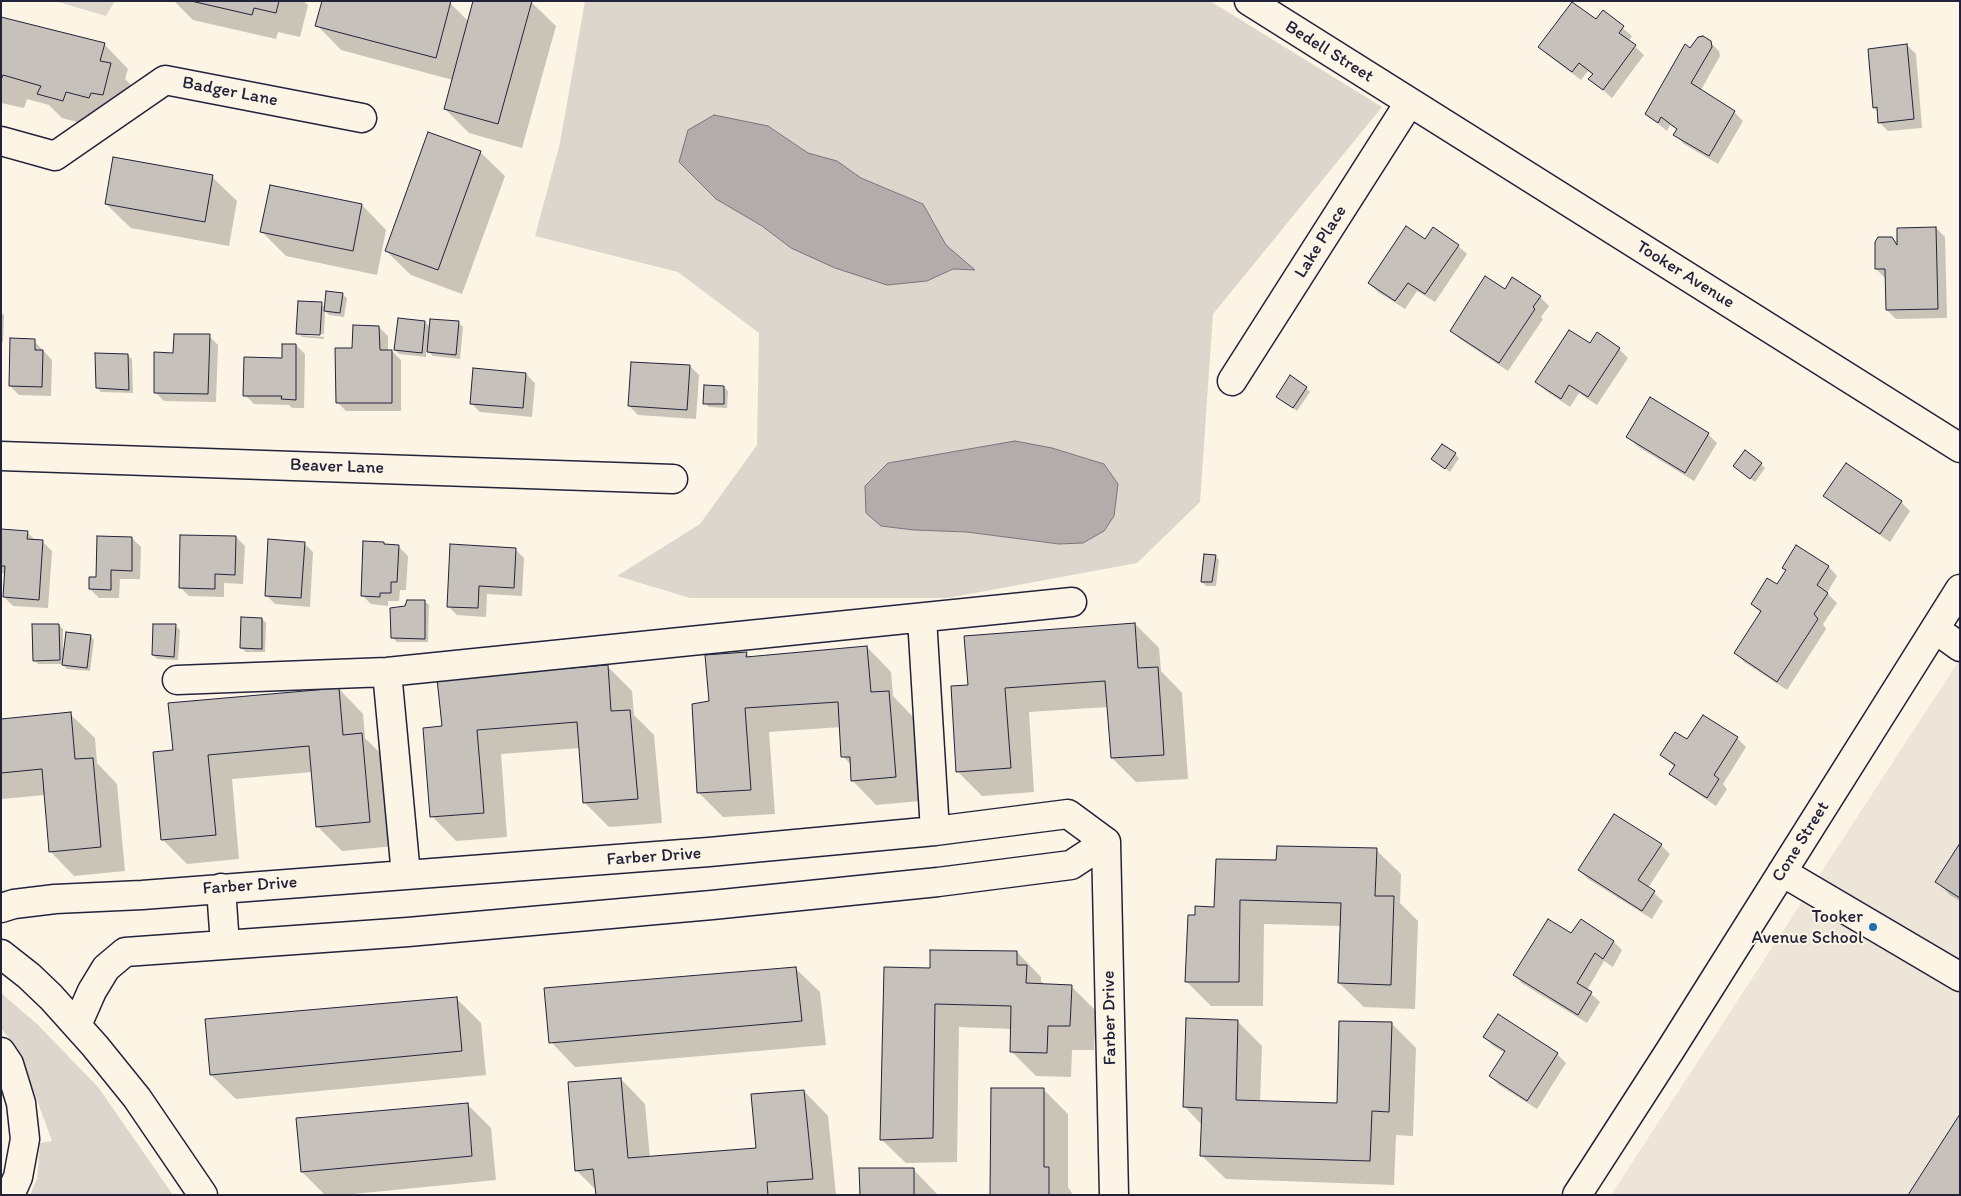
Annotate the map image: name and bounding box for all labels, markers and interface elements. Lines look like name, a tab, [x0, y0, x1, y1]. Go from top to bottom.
street label: Bedell Street	[1281, 16, 1377, 88]
street label: Badger Lane	[180, 72, 280, 112]
street label: Lake Place	[1290, 202, 1352, 282]
street label: Tooker Avenue	[1632, 236, 1738, 314]
street label: Beaver Lane	[290, 455, 384, 479]
street label: Cone Street	[1768, 798, 1834, 886]
street label: Farber Drive	[606, 843, 702, 871]
street label: Farber Drive	[202, 872, 298, 900]
place label: Tooker Avenue School	[1751, 906, 1863, 949]
marker: Tooker Avenue School	[1867, 921, 1879, 933]
street label: Farber Drive	[1098, 970, 1122, 1066]

